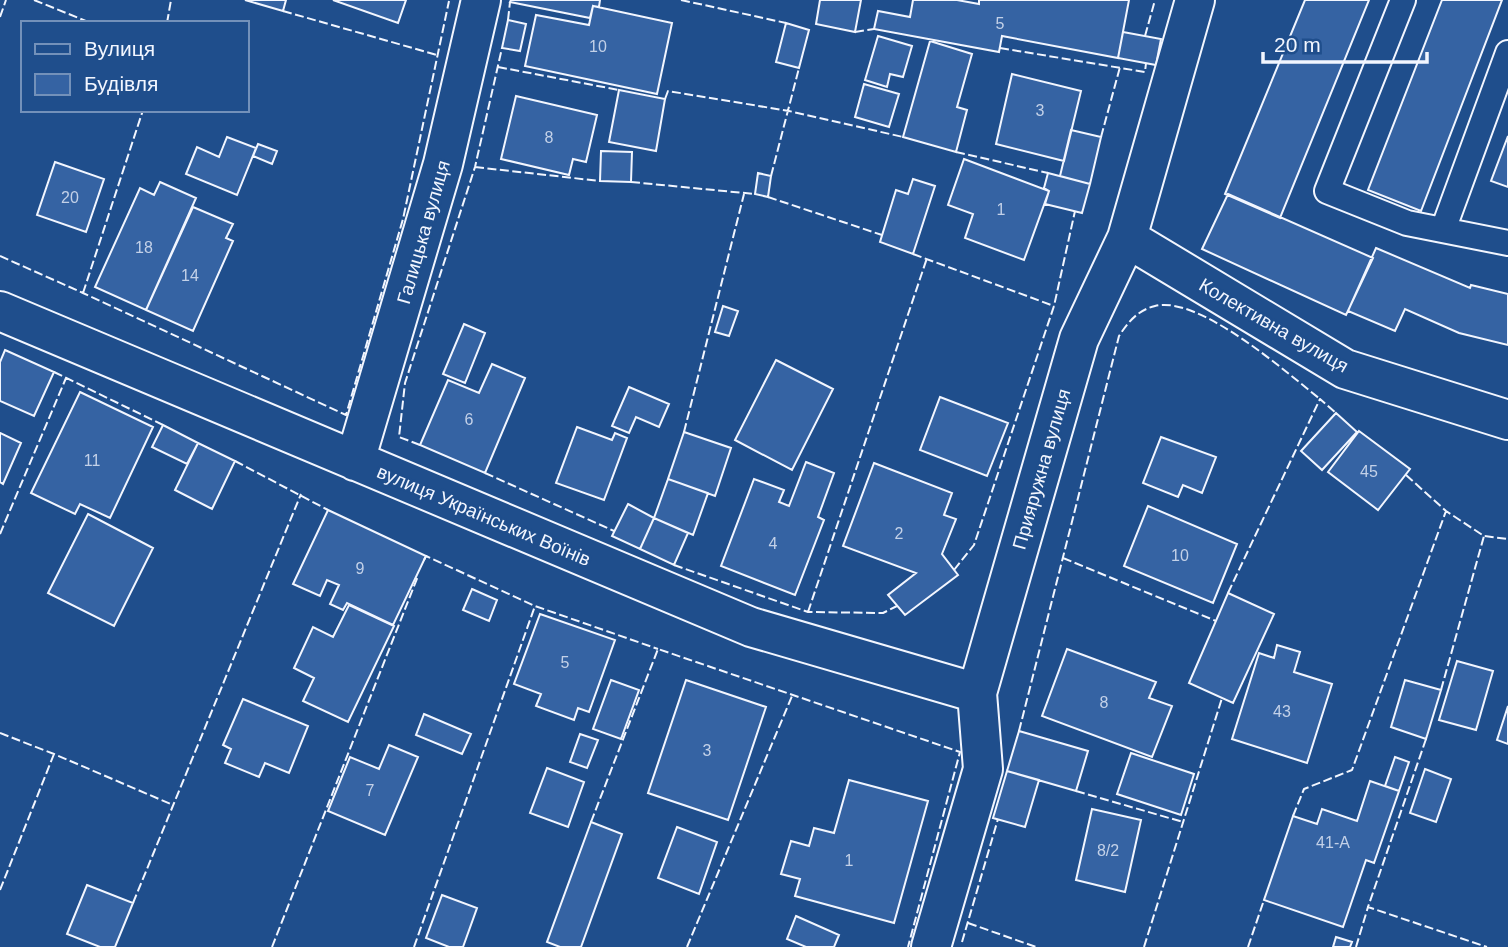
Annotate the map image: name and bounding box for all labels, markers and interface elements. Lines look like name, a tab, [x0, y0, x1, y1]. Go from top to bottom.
house number: 5	[996, 15, 1005, 32]
legend	[21, 21, 248, 112]
scale bar	[1263, 21, 1428, 65]
text: 20 m	[1274, 33, 1321, 56]
text: Вулиця	[84, 37, 155, 60]
house number: 10	[589, 38, 607, 55]
text: Будівля	[84, 72, 158, 95]
house number: 3	[1036, 102, 1045, 119]
house number: 8	[545, 129, 554, 146]
street label: Галицька вулиця	[393, 158, 454, 306]
house number: 20	[61, 189, 79, 206]
house number: 1	[997, 201, 1006, 218]
house number: 18	[135, 239, 153, 256]
house number: 14	[181, 267, 199, 284]
street label: Колективна вулиця	[1195, 274, 1352, 377]
street label: Прияружна вулиця	[1009, 387, 1074, 552]
house number: 6	[465, 411, 474, 428]
house number: 11	[84, 452, 100, 469]
street label: вулиця Українських Воїнів	[374, 461, 594, 570]
house number: 45	[1360, 463, 1378, 480]
house number: 2	[895, 525, 904, 542]
house number: 4	[769, 535, 778, 552]
house number: 10	[1171, 547, 1189, 564]
house number: 9	[356, 560, 365, 577]
house number: 5	[561, 654, 570, 671]
house number: 8	[1100, 694, 1109, 711]
house number: 43	[1273, 703, 1291, 720]
house number: 3	[703, 742, 712, 759]
house number: 7	[366, 782, 375, 799]
house number: 41-А	[1316, 834, 1350, 851]
house number: 8/2	[1097, 842, 1119, 859]
house number: 1	[845, 852, 854, 869]

